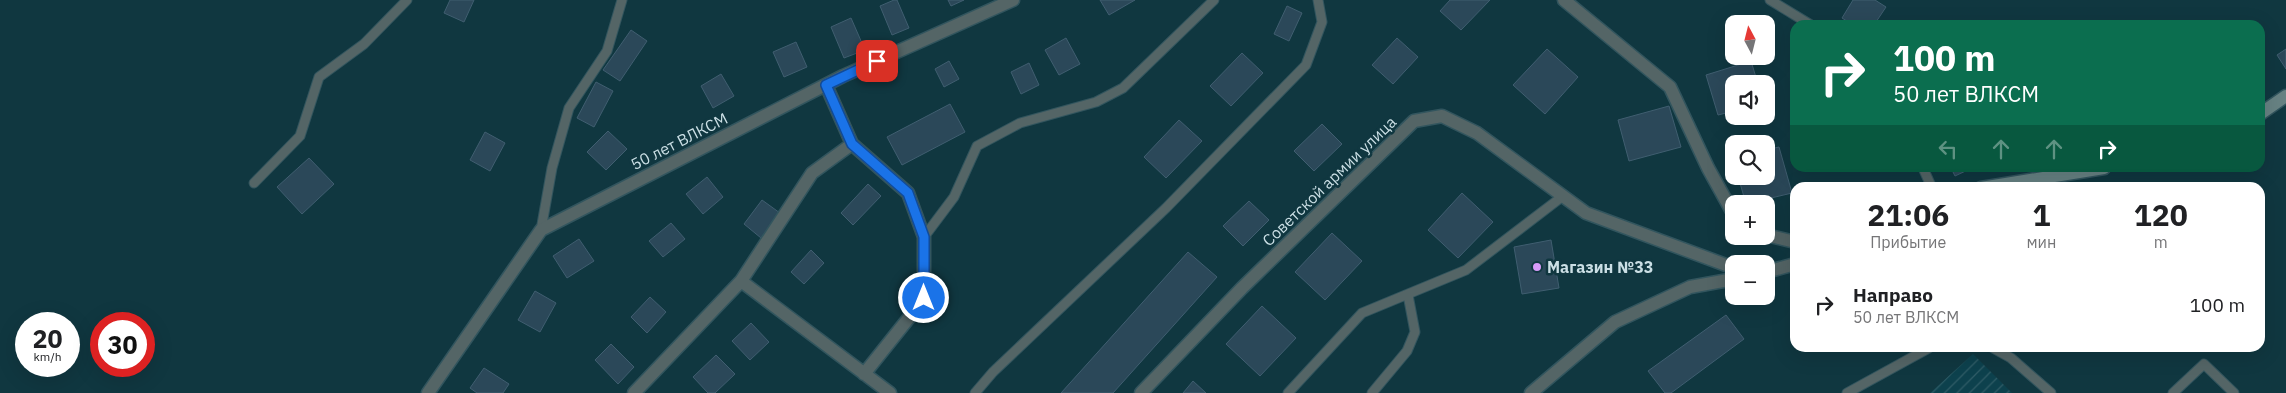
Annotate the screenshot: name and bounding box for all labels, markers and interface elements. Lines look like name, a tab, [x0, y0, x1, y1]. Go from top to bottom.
north arrow	[1725, 15, 1775, 65]
map controls	[1725, 15, 1775, 305]
text: 100 m	[1893, 35, 1996, 81]
pin	[856, 40, 898, 82]
icon: right	[1810, 40, 1875, 105]
icon: arrive	[863, 47, 891, 75]
button: sound	[1725, 75, 1775, 125]
text: 50 лет ВЛКСМ	[1893, 79, 2039, 108]
street label: 50 лет ВЛКСМ	[627, 108, 731, 174]
street label: Советской армии улица	[1258, 112, 1400, 250]
button: search	[1725, 135, 1775, 185]
icon: left	[1934, 135, 1962, 163]
icon: ahead	[1987, 135, 2015, 163]
icon: ahead	[2040, 135, 2068, 163]
icon: right	[2093, 135, 2121, 163]
button: +	[1725, 195, 1775, 245]
text: 21:06	[1867, 195, 1949, 234]
text: 1	[2032, 195, 2050, 234]
text: 120	[2134, 195, 2188, 234]
text: Прибытие	[1870, 232, 1946, 252]
text: мин	[2026, 232, 2056, 252]
text: m	[2154, 232, 2168, 252]
button: −	[1725, 255, 1775, 305]
place label: Магазин №33	[1547, 257, 1653, 277]
marker: Магазин №33	[1531, 261, 1543, 273]
position arrow	[897, 271, 949, 323]
text: Направо	[1853, 283, 1933, 307]
icon: right	[1810, 291, 1838, 319]
text: 100 m	[2190, 293, 2245, 317]
text: 50 лет ВЛКСМ	[1853, 307, 1959, 327]
speed limit sign: 30	[90, 312, 155, 377]
text: 20	[32, 322, 63, 355]
text: km/h	[33, 349, 62, 364]

